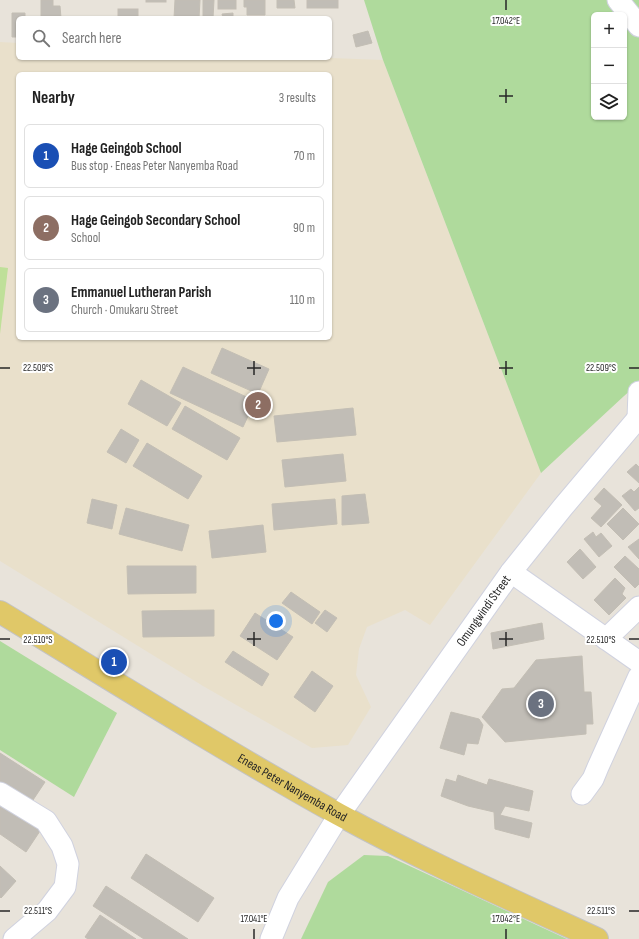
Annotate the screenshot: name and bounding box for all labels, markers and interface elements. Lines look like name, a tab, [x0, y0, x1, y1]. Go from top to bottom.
map controls	[591, 12, 627, 120]
button: +	[591, 12, 627, 48]
text: 17.042°E	[492, 15, 520, 27]
search box	[16, 16, 332, 60]
icon: search	[30, 27, 52, 49]
text: Search here	[62, 29, 122, 48]
button: −	[591, 48, 627, 84]
button: layers	[591, 84, 627, 120]
text: Nearby	[32, 88, 75, 108]
text: 3 results	[279, 90, 316, 106]
text: Hage Geingob School	[71, 139, 182, 158]
text: 1	[43, 148, 49, 164]
text: 70 m	[294, 148, 315, 164]
text: Bus stop · Eneas Peter Nanyemba Road	[71, 158, 238, 174]
text: Hage Geingob Secondary School	[71, 211, 240, 230]
text: 2	[43, 220, 49, 236]
text: 90 m	[293, 220, 315, 236]
text: School	[71, 230, 101, 246]
text: Emmanuel Lutheran Parish	[71, 283, 211, 302]
text: 3	[43, 292, 49, 308]
text: 110 m	[290, 292, 315, 308]
text: Church · Omukaru Street	[71, 302, 178, 318]
text: 22.509°S	[23, 362, 53, 374]
text: 22.509°S	[586, 362, 616, 374]
pin: 2	[245, 390, 271, 420]
street label: Omungwindi Street	[453, 572, 514, 650]
your location	[266, 611, 286, 631]
text: 22.510°S	[23, 634, 53, 646]
text: 22.510°S	[586, 634, 616, 646]
pin: 1	[101, 647, 127, 677]
pin: 3	[528, 689, 554, 719]
street label: Eneas Peter Nanyemba Road	[235, 750, 350, 825]
text: 22.511°S	[24, 905, 52, 917]
text: 22.511°S	[587, 905, 615, 917]
text: 17.041°E	[241, 913, 267, 925]
text: 17.042°E	[492, 913, 520, 925]

